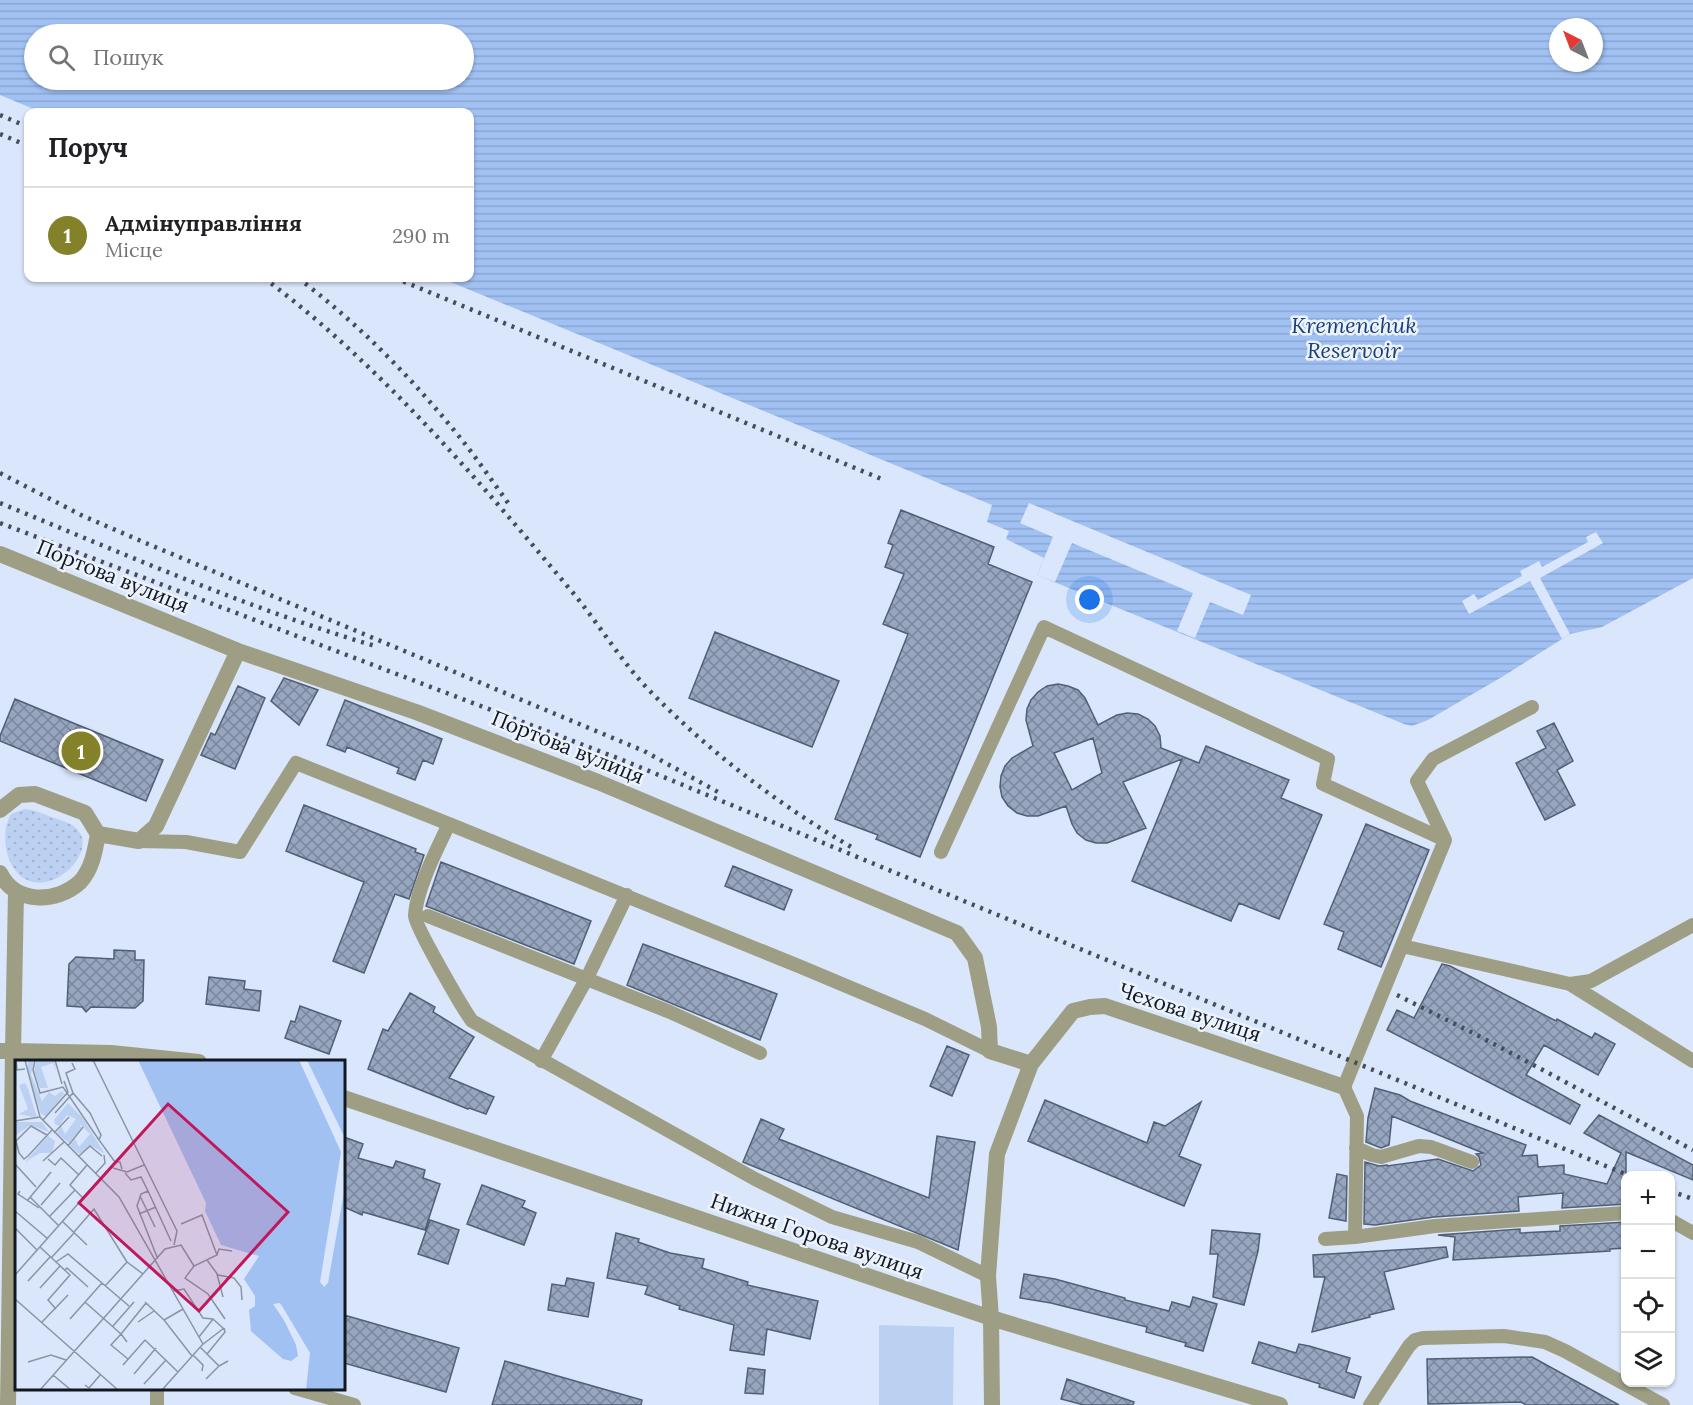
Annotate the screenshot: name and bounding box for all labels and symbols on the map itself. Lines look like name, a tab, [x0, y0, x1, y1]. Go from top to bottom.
north arrow	[1549, 18, 1603, 72]
water label: Kremenchuk Reservoir	[1291, 311, 1417, 364]
street label: Портова вулиця	[33, 533, 193, 619]
your location	[1075, 585, 1104, 614]
street label: Портова вулиця	[488, 704, 648, 790]
pin: 1	[62, 728, 100, 774]
street label: Чехова вулиця	[1115, 976, 1265, 1048]
inset map	[15, 1060, 345, 1390]
street label: Нижня Горова вулиця	[707, 1187, 927, 1285]

